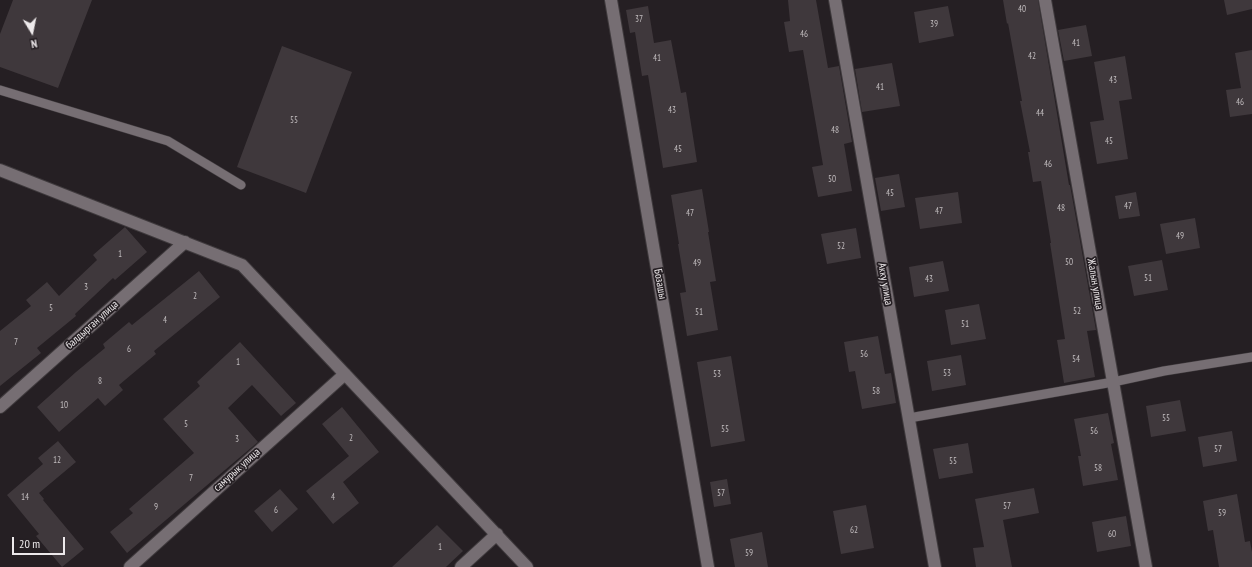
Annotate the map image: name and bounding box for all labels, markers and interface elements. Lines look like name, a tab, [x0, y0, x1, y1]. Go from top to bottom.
house number: 40	[1018, 4, 1026, 14]
north arrow	[12, 12, 52, 52]
house number: 37	[635, 14, 643, 24]
house number: 39	[930, 19, 938, 29]
house number: 46	[800, 29, 808, 39]
text: N	[30, 36, 38, 51]
house number: 41	[1072, 38, 1080, 48]
house number: 42	[1028, 51, 1036, 61]
house number: 41	[653, 53, 661, 63]
house number: 43	[1109, 75, 1117, 85]
house number: 41	[876, 82, 884, 92]
house number: 46	[1236, 97, 1244, 107]
house number: 43	[668, 105, 676, 115]
house number: 44	[1036, 108, 1044, 118]
house number: 55	[290, 115, 298, 125]
house number: 48	[831, 125, 839, 135]
house number: 45	[1105, 136, 1113, 146]
house number: 45	[674, 144, 682, 154]
house number: 46	[1044, 159, 1052, 169]
house number: 50	[828, 174, 836, 184]
house number: 45	[886, 188, 894, 198]
house number: 47	[1124, 201, 1132, 211]
house number: 48	[1057, 203, 1065, 213]
house number: 47	[935, 206, 943, 216]
house number: 47	[686, 208, 694, 218]
house number: 49	[1176, 231, 1184, 241]
house number: 52	[837, 241, 845, 251]
house number: 1	[118, 249, 122, 259]
house number: 50	[1065, 257, 1073, 267]
street label: Жалын улица	[1084, 257, 1106, 311]
house number: 49	[693, 258, 701, 268]
street label: Акку улица	[875, 262, 895, 306]
street label: Бозашы	[651, 268, 669, 300]
house number: 51	[1144, 273, 1152, 283]
house number: 43	[925, 274, 933, 284]
house number: 3	[84, 282, 88, 292]
house number: 2	[193, 291, 197, 301]
street label: балдырган улица	[63, 298, 121, 352]
house number: 5	[49, 303, 53, 313]
house number: 52	[1073, 306, 1081, 316]
house number: 51	[695, 307, 703, 317]
house number: 4	[163, 315, 167, 325]
house number: 51	[961, 319, 969, 329]
house number: 7	[14, 337, 18, 347]
house number: 6	[127, 344, 131, 354]
house number: 56	[860, 349, 868, 359]
house number: 54	[1072, 354, 1080, 364]
house number: 1	[236, 357, 240, 367]
house number: 53	[943, 368, 951, 378]
house number: 53	[713, 369, 721, 379]
house number: 8	[98, 376, 102, 386]
house number: 58	[872, 386, 880, 396]
house number: 10	[60, 400, 68, 410]
house number: 55	[1162, 413, 1170, 423]
house number: 5	[184, 419, 188, 429]
house number: 55	[721, 424, 729, 434]
house number: 56	[1090, 426, 1098, 436]
house number: 2	[349, 433, 353, 443]
house number: 3	[235, 434, 239, 444]
house number: 57	[1214, 444, 1222, 454]
street label: самурык улица	[211, 446, 263, 494]
house number: 12	[53, 455, 61, 465]
house number: 55	[949, 456, 957, 466]
house number: 58	[1094, 463, 1102, 473]
house number: 7	[189, 473, 193, 483]
house number: 57	[717, 488, 725, 498]
house number: 14	[21, 492, 29, 502]
house number: 4	[331, 492, 335, 502]
house number: 57	[1003, 501, 1011, 511]
house number: 9	[154, 502, 158, 512]
house number: 6	[274, 505, 278, 515]
house number: 59	[1218, 508, 1226, 518]
house number: 62	[850, 525, 858, 535]
scale bar	[14, 529, 67, 555]
house number: 60	[1108, 529, 1116, 539]
text: 20 m	[19, 536, 40, 551]
house number: 1	[438, 542, 442, 552]
house number: 59	[745, 548, 753, 558]

